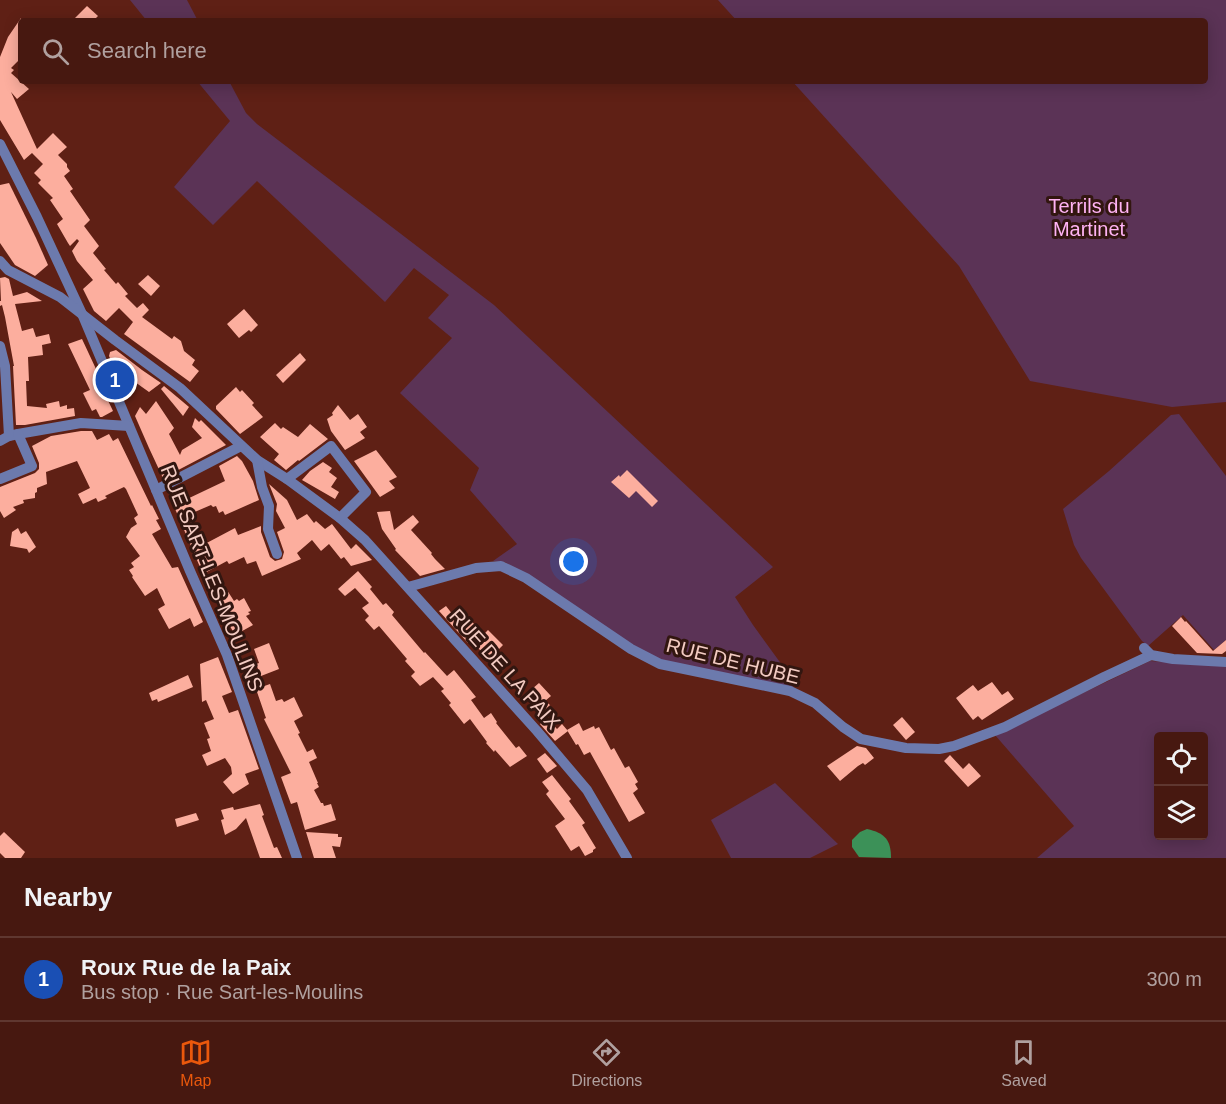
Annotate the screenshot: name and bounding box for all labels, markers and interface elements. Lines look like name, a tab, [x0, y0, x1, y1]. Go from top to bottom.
search box	[18, 18, 1208, 84]
icon: search	[39, 35, 72, 68]
text: Search here	[87, 38, 207, 63]
park label: Terrils du Martinet	[1048, 195, 1130, 240]
pin: 1	[96, 358, 134, 403]
street label: RUE SART-LES-MOULINS	[156, 462, 268, 694]
your location	[559, 547, 588, 576]
street label: RUE DE LA PAIX	[445, 604, 565, 734]
street label: RUE DE HUBE	[664, 634, 802, 688]
map controls	[1154, 732, 1208, 840]
button: locate	[1154, 732, 1208, 786]
button: layers	[1154, 786, 1208, 840]
text: Nearby	[24, 882, 112, 912]
text: Roux Rue de la Paix	[81, 955, 291, 980]
text: 1	[38, 968, 49, 990]
text: 300 m	[1146, 968, 1202, 990]
text: Bus stop · Rue Sart-les-Moulins	[81, 981, 363, 1003]
tab: Map	[179, 1036, 212, 1090]
tab: Directions	[571, 1036, 642, 1090]
tab: Saved	[1001, 1036, 1047, 1090]

